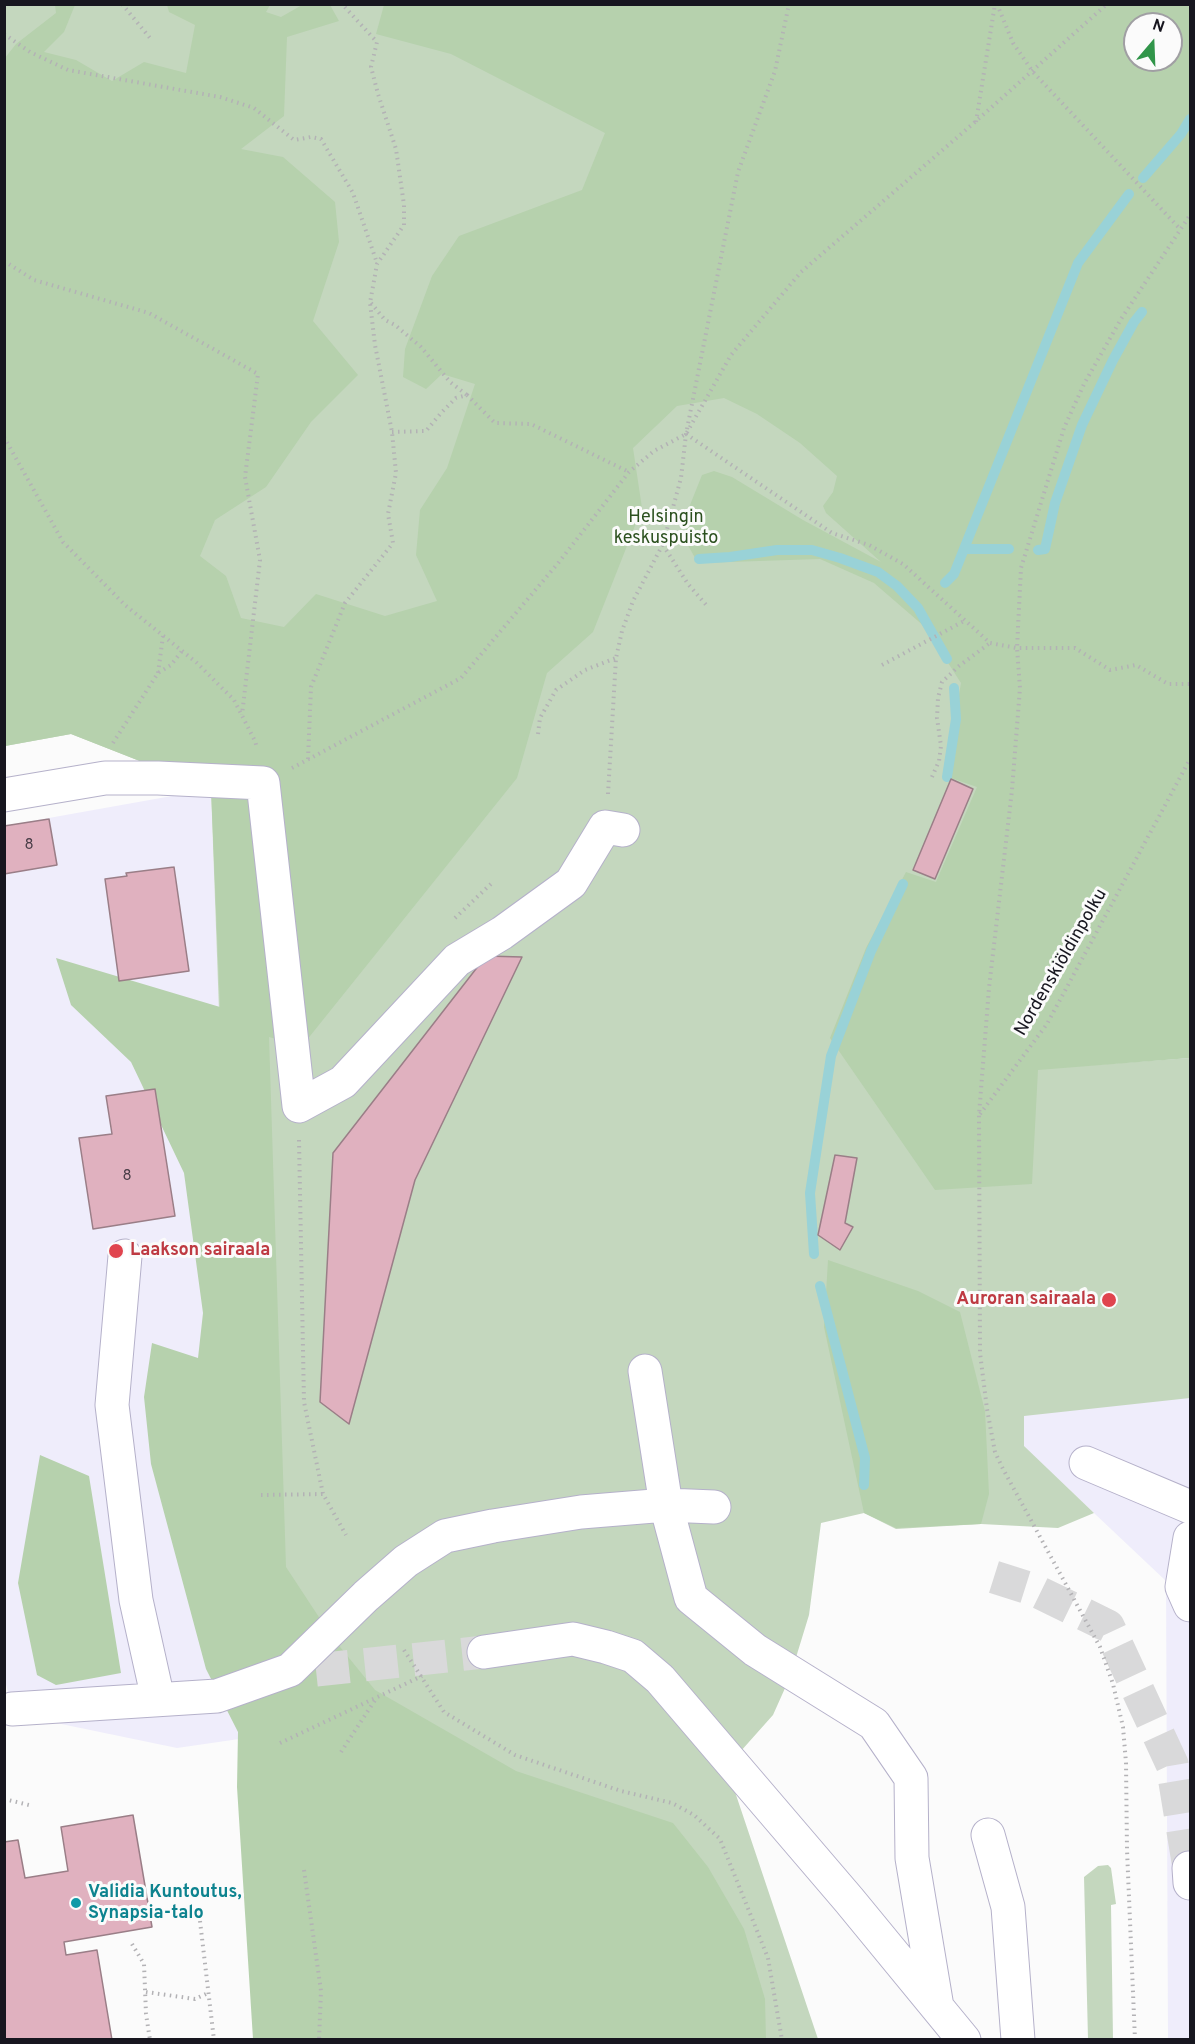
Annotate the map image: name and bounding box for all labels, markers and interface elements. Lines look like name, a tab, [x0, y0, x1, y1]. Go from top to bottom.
north arrow	[1123, 12, 1183, 72]
text: N	[1150, 16, 1167, 38]
park label: Helsingin keskuspuisto	[614, 507, 718, 550]
house number: 8	[24, 837, 34, 855]
street label: Nordenskiöldinpolku	[1011, 886, 1113, 1040]
house number: 8	[122, 1168, 132, 1186]
place label: Laakson sairaala	[130, 1240, 270, 1262]
marker: Laakson sairaala	[107, 1242, 125, 1260]
place label: Auroran sairaala	[956, 1289, 1096, 1311]
marker: Auroran sairaala	[1100, 1291, 1118, 1309]
place label: Validia Kuntoutus, Synapsia-talo	[88, 1882, 242, 1924]
marker: Validia Kuntoutus, Synapsia-talo	[69, 1896, 83, 1910]

